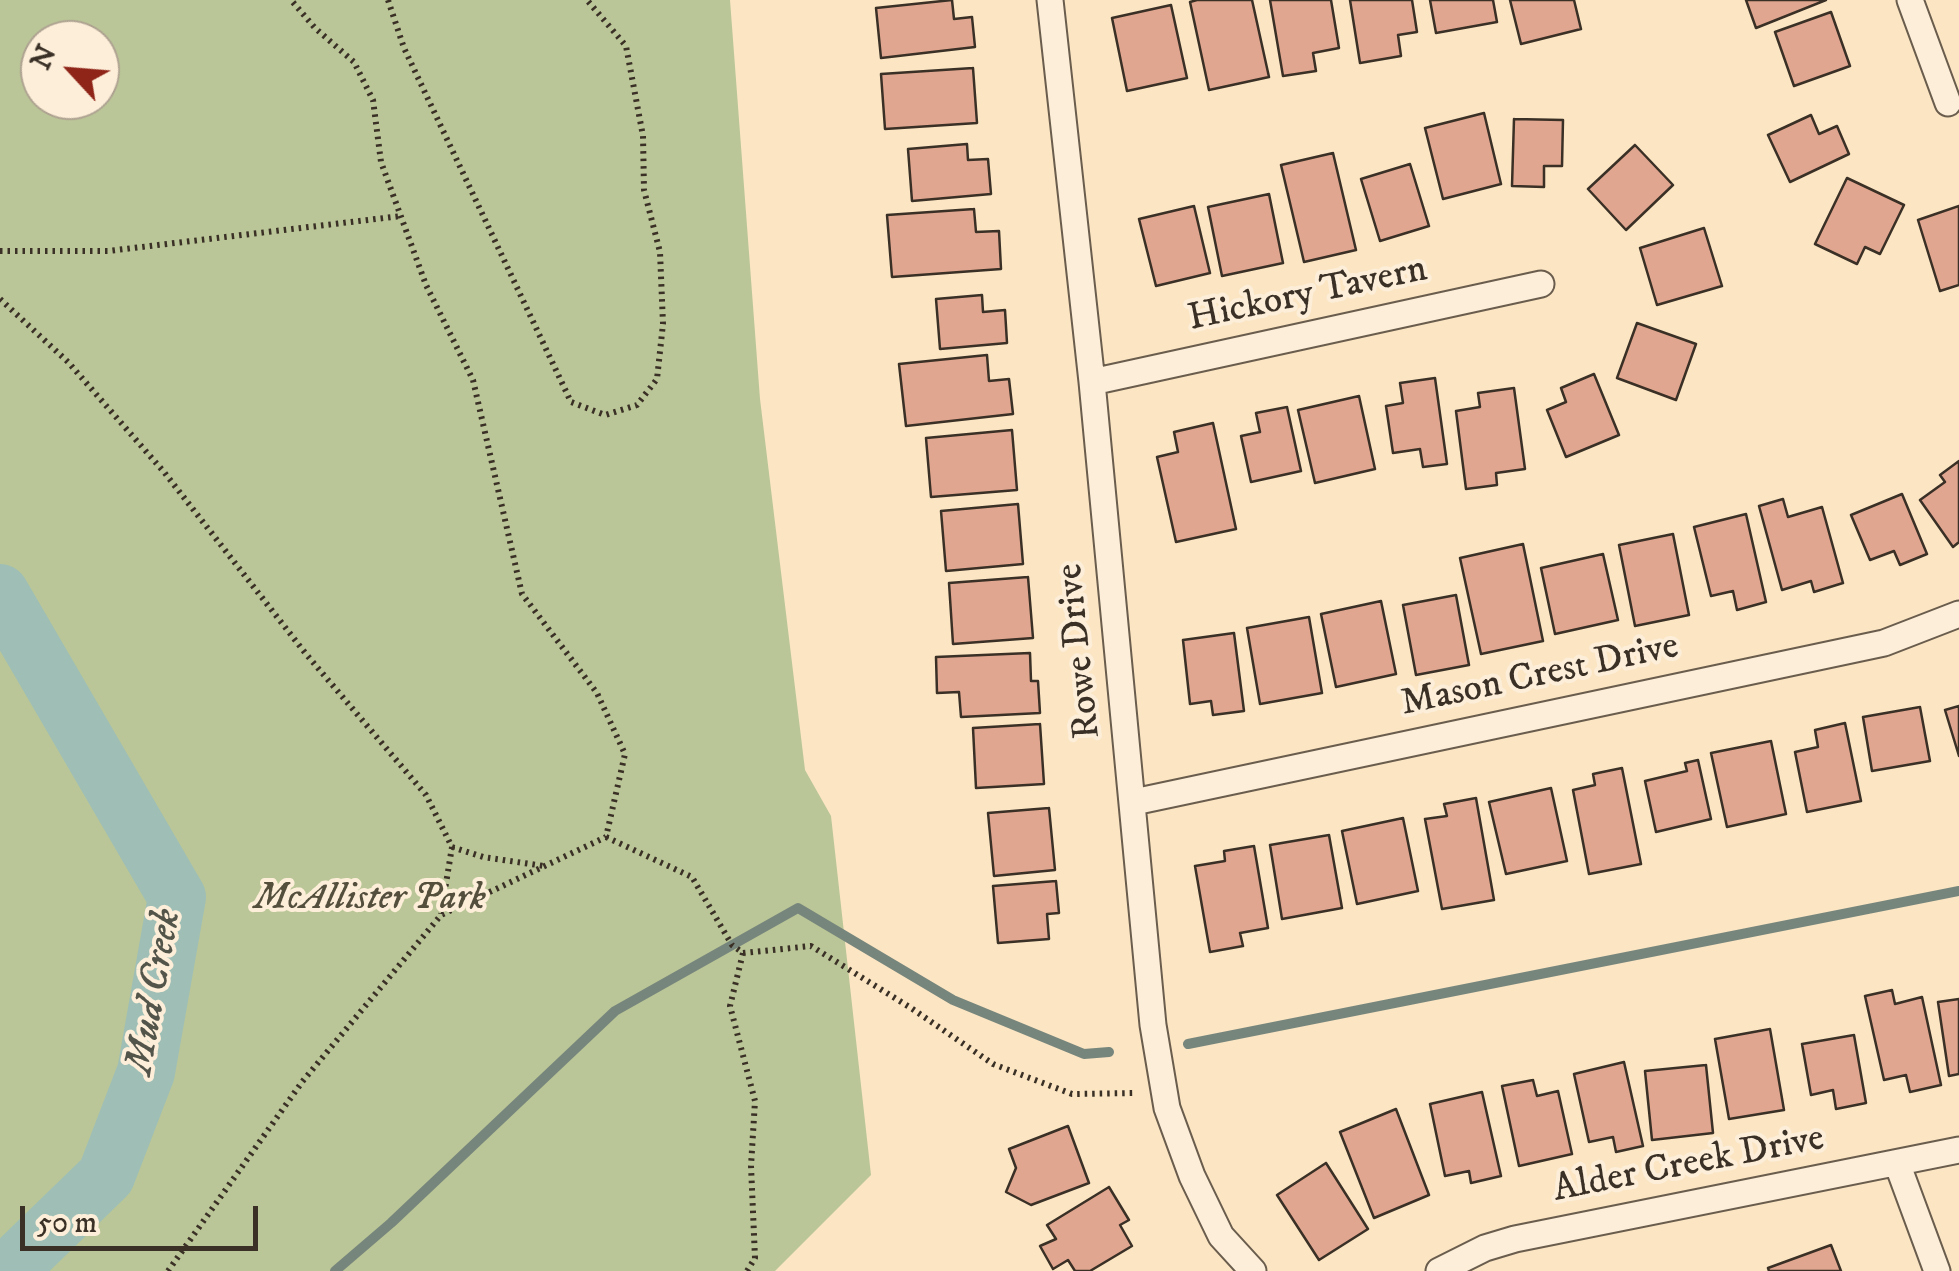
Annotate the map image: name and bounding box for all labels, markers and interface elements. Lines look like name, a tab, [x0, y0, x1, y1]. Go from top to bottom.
north arrow	[20, 20, 120, 120]
text: N	[24, 40, 65, 76]
street label: Hickory Tavern	[1184, 248, 1432, 344]
street label: Rowe Drive	[1049, 561, 1113, 741]
street label: Mason Crest Drive	[1397, 625, 1683, 729]
park label: McAllister Park	[254, 877, 486, 923]
water label: Mud Creek	[118, 906, 194, 1078]
street label: Alder Creek Drive	[1550, 1117, 1828, 1215]
scale bar	[25, 1186, 262, 1248]
text: 50 m	[37, 1205, 97, 1242]

